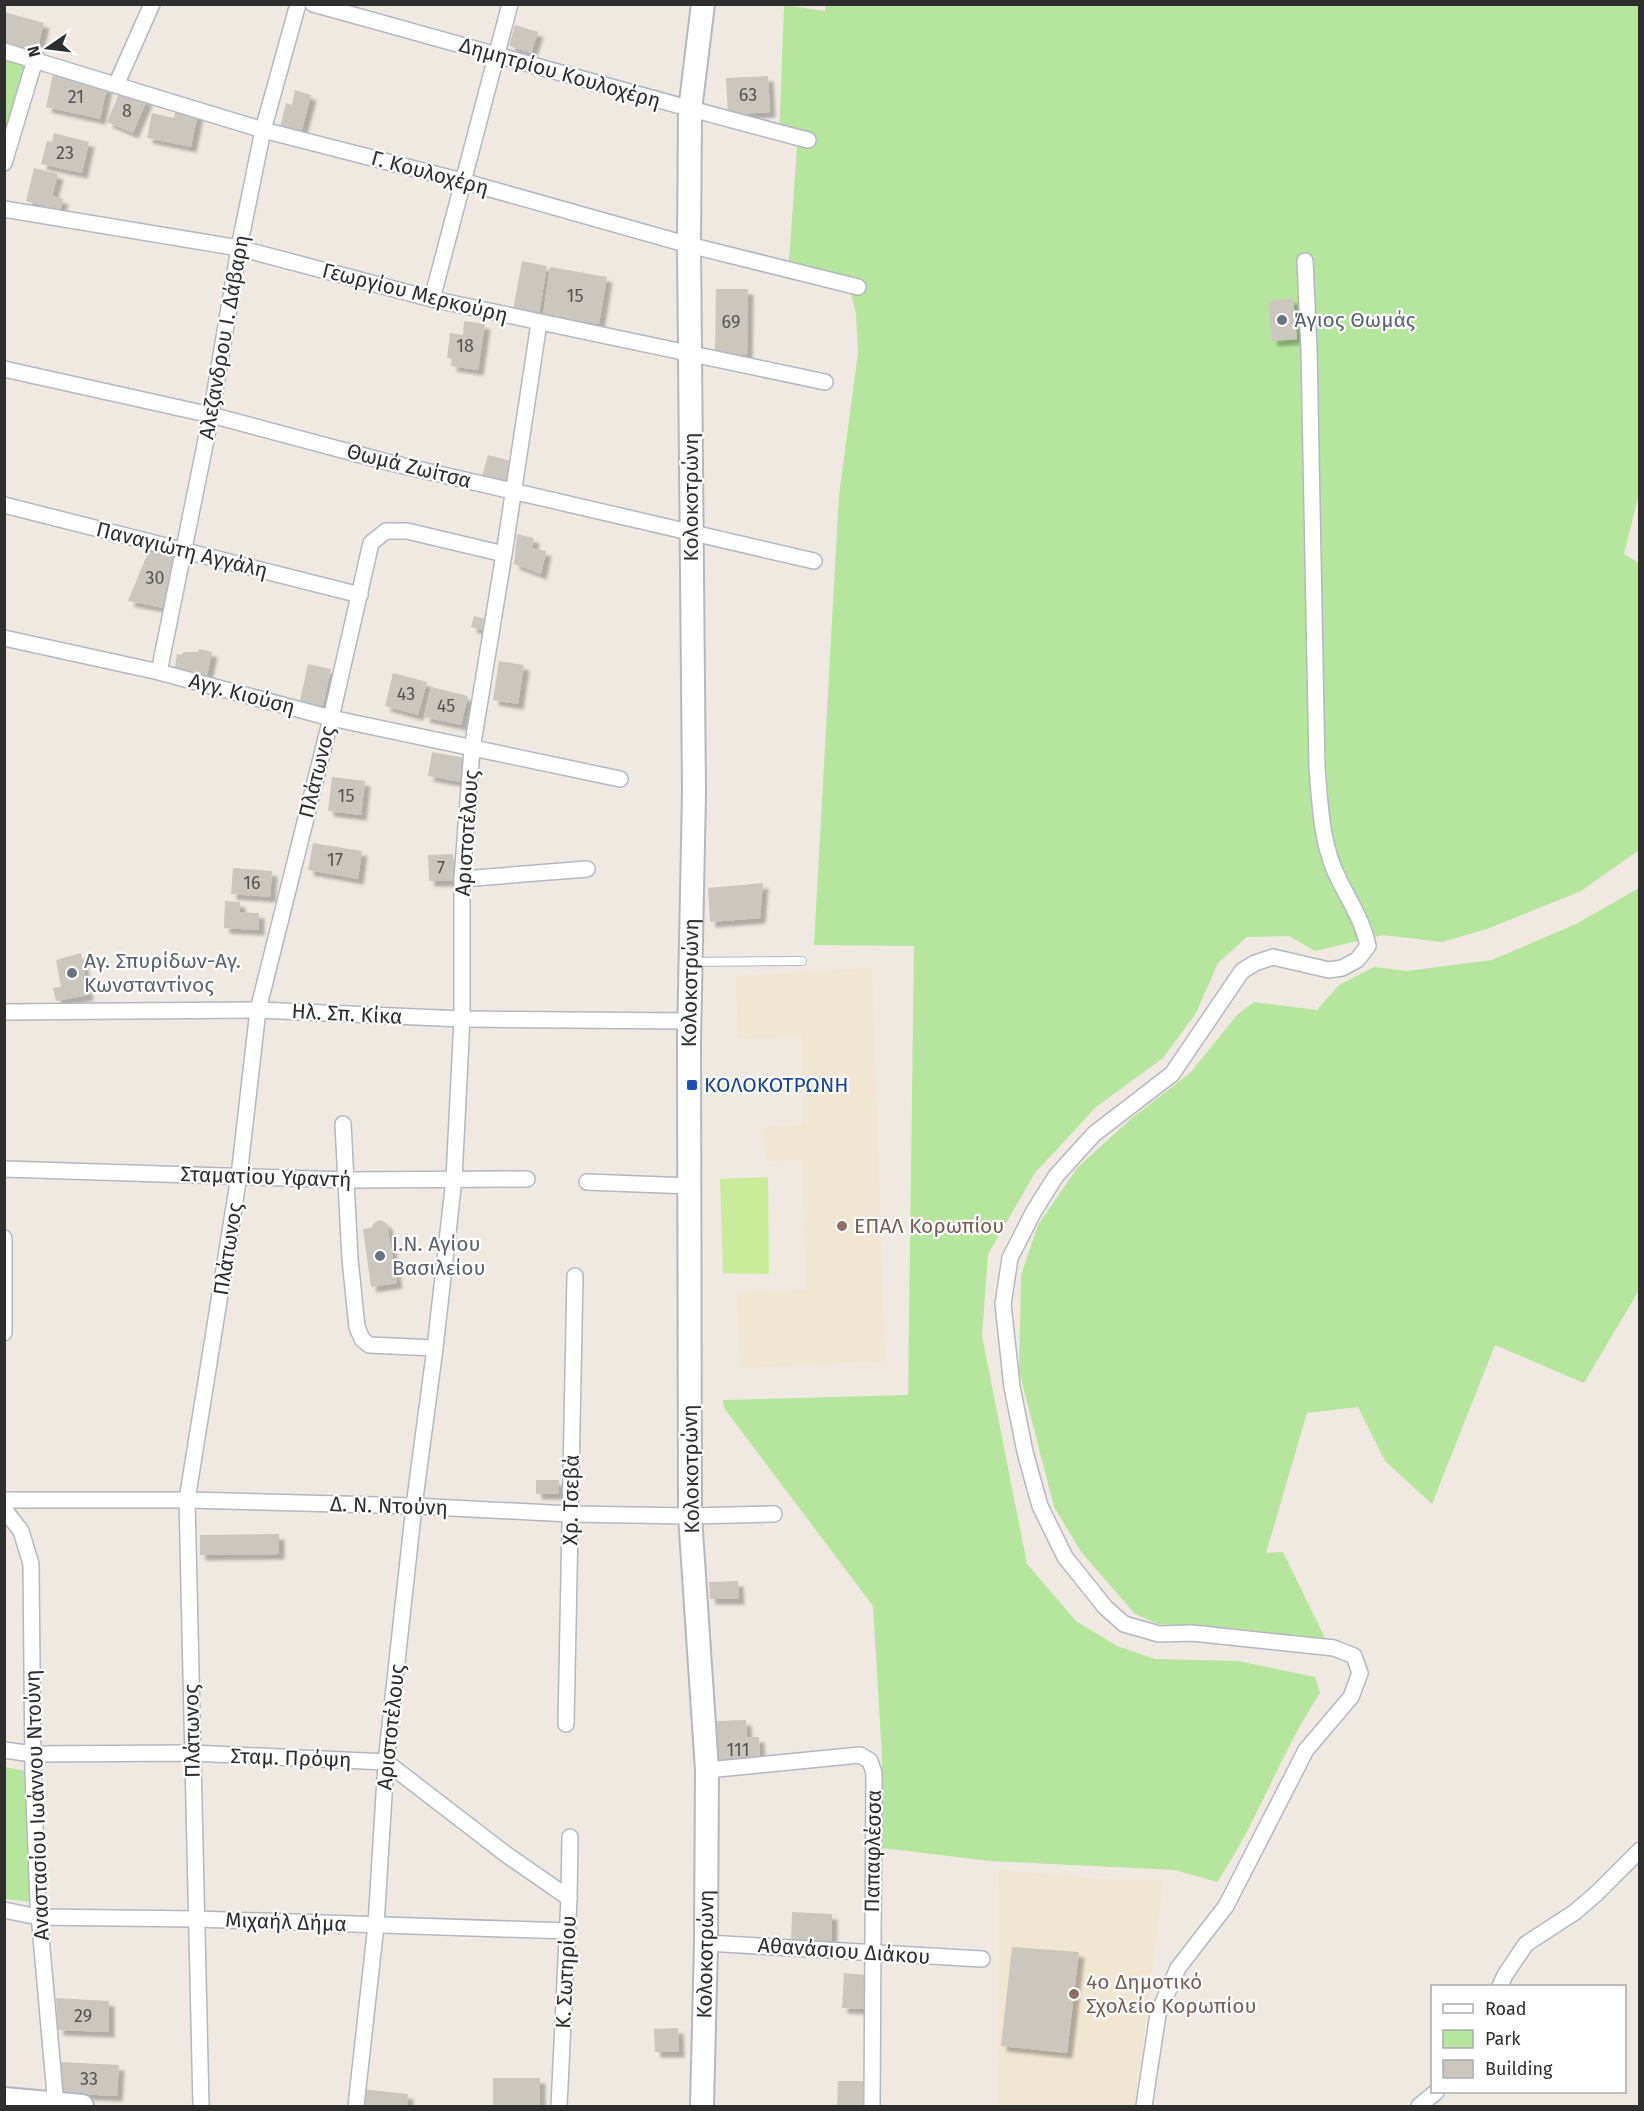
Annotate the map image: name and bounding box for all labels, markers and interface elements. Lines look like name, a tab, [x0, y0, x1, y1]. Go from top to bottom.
north arrow	[18, 18, 78, 78]
street label: Δημητρίου Κουλοχέρη	[456, 32, 664, 114]
text: N	[23, 44, 44, 59]
house number: 63	[739, 84, 757, 106]
house number: 21	[68, 86, 84, 108]
house number: 8	[122, 100, 132, 122]
house number: 23	[56, 142, 74, 164]
street label: Γ. Κουλοχέρη	[368, 145, 492, 201]
street label: Αλεζανδρου Ι. Δάβαρη	[193, 233, 255, 441]
street label: Γεωργίου Μερκούρη	[319, 257, 511, 329]
house number: 15	[567, 285, 583, 307]
place label: Άγιος Θωμάς	[1294, 307, 1416, 333]
house number: 69	[722, 311, 740, 333]
marker: Άγιος Θωμάς	[1275, 313, 1289, 327]
house number: 18	[456, 335, 474, 357]
street label: Κολοκοτρώνη	[678, 432, 704, 562]
street label: Θωμά Ζωίτσα	[344, 438, 474, 494]
street label: Παναγιώτη Αγγάλη	[94, 516, 270, 584]
house number: 30	[145, 567, 165, 589]
street label: Αγγ. Κιούση	[186, 667, 298, 721]
house number: 43	[397, 683, 415, 705]
house number: 45	[437, 695, 455, 717]
street label: Πλάτωνος	[293, 723, 341, 821]
street label: Αριστοτέλους	[450, 769, 484, 897]
house number: 15	[338, 785, 354, 807]
house number: 17	[327, 849, 343, 871]
house number: 7	[437, 857, 445, 879]
house number: 16	[243, 872, 261, 894]
street label: Κολοκοτρώνη	[676, 918, 704, 1047]
place label: Αγ. Σπυρίδων-Αγ. Κωνσταντίνος	[84, 948, 241, 998]
marker: Αγ. Σπυρίδων-Αγ. Κωνσταντίνος	[65, 966, 79, 980]
street label: Ηλ. Σπ. Κίκα	[291, 998, 403, 1030]
place label: ΚΟΛΟΚΟΤΡΩΝΗ	[704, 1072, 849, 1098]
marker: ΚΟΛΟΚΟΤΡΩΝΗ	[685, 1078, 699, 1092]
street label: Σταματίου Υφαντή	[180, 1161, 352, 1193]
street label: Πλάτωνος	[208, 1201, 248, 1297]
place label: ΕΠΑΛ Κορωπίου	[854, 1213, 1004, 1239]
marker: ΕΠΑΛ Κορωπίου	[835, 1219, 849, 1233]
place label: Ι.Ν. Αγίου Βασιλείου	[392, 1231, 486, 1281]
marker: Ι.Ν. Αγίου Βασιλείου	[373, 1249, 387, 1263]
street label: Κολοκοτρώνη	[677, 1404, 705, 1534]
street label: Χρ. Τσεβά	[557, 1454, 585, 1546]
street label: Δ. Ν. Ντούνη	[330, 1491, 448, 1521]
street label: Αριστοτέλους	[371, 1663, 411, 1791]
street label: Αναστασίου Ιωάννου Ντούνη	[19, 1669, 55, 1941]
street label: Πλάτωνος	[178, 1684, 206, 1778]
house number: 111	[727, 1739, 749, 1761]
street label: Σταμ. Πρόψη	[230, 1743, 352, 1773]
street label: Παπαφλέσσα	[859, 1789, 887, 1913]
street label: Κολοκοτρώνη	[691, 1889, 719, 2019]
street label: Μιχαήλ Δήμα	[225, 1907, 347, 1937]
street label: Κ. Σωτηρίου	[550, 1915, 582, 2029]
street label: Αθανάσιου Διάκου	[757, 1932, 931, 1970]
place label: 4ο Δημοτικό Σχολείο Κορωπίου	[1086, 1969, 1257, 2019]
legend	[1431, 1985, 1626, 2093]
marker: 4ο Δημοτικό Σχολείο Κορωπίου	[1067, 1987, 1081, 2001]
text: Road	[1485, 1998, 1527, 2020]
house number: 29	[74, 2005, 92, 2027]
text: Park	[1485, 2028, 1521, 2050]
text: Building	[1485, 2058, 1553, 2080]
house number: 33	[80, 2068, 98, 2090]

